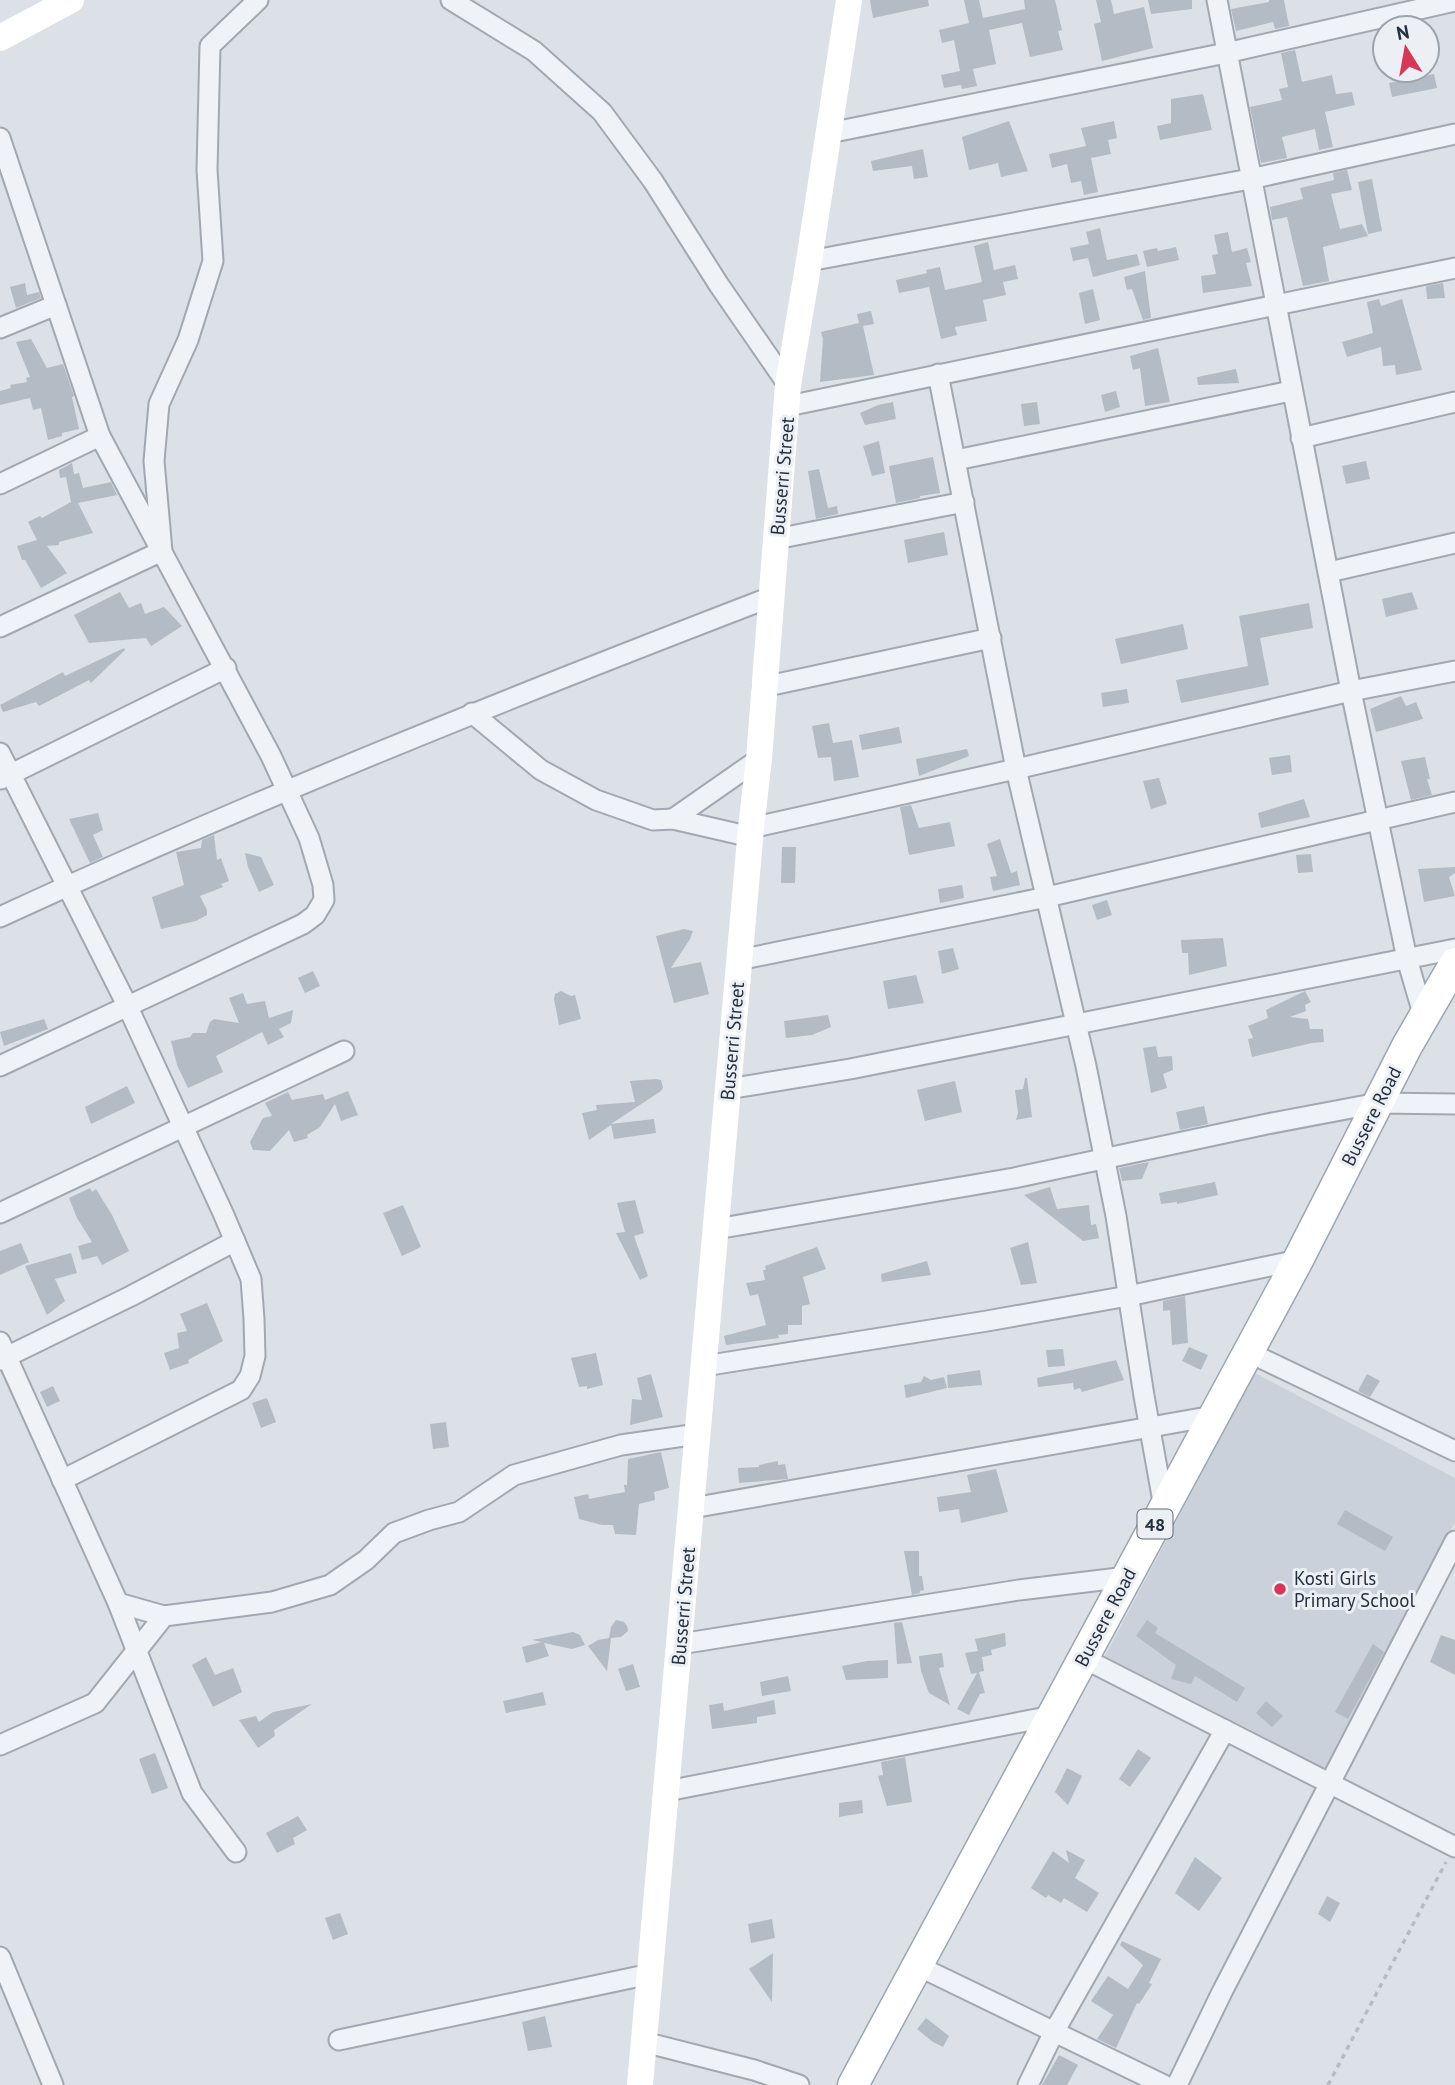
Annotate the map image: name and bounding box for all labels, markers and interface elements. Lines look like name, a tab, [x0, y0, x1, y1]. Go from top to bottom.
north arrow	[1371, 14, 1441, 84]
text: N	[1394, 19, 1411, 45]
street label: Busserri Street	[765, 415, 799, 536]
street label: Busserri Street	[715, 980, 749, 1101]
street label: Bussere Road	[1336, 1062, 1406, 1170]
road number: 48	[1138, 1510, 1172, 1539]
street label: Busserri Street	[666, 1545, 700, 1666]
street label: Bussere Road	[1069, 1564, 1141, 1670]
place label: Kosti Girls Primary School	[1294, 1566, 1415, 1612]
marker: Kosti Girls Primary School	[1272, 1581, 1288, 1597]

